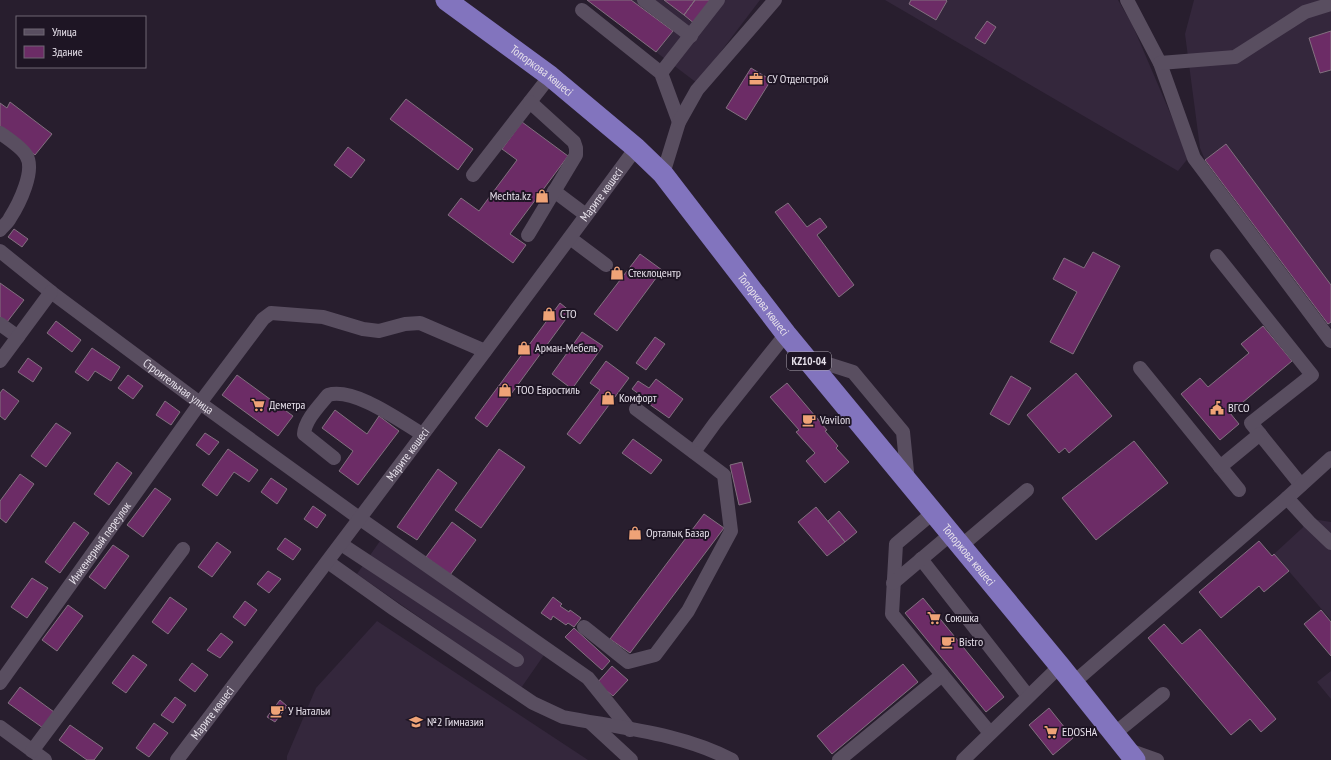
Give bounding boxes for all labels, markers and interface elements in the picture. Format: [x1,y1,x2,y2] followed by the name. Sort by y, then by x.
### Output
[16,16,146,68] legend
[52,24,77,39] text: Улица
[507,41,577,99] street label: Топоркова көшесі
[52,44,83,59] text: Здание
[748,71,764,87] office icon: СУ Отделстрой
[767,71,829,86] place label: СУ Отделстрой
[576,165,626,224] street label: Марите көшесі
[490,188,531,203] place label: Mechta.kz
[534,188,550,204] shop icon: Mechta.kz
[609,265,625,281] shop icon: Стеклоцентр
[628,265,681,280] place label: Стеклоцентр
[735,270,793,339] street label: Топоркова көшесі
[541,306,557,322] shop icon: СТО
[560,306,577,321] place label: СТО
[516,340,532,356] shop icon: Арман-Мебель
[535,340,598,355] place label: Арман-Мебель
[787,352,831,370] road number: KZ10-04
[140,355,217,417] street label: Строительная улица
[497,382,513,398] shop icon: ТОО Евростиль
[516,382,580,397] place label: ТОО Евростиль
[600,390,616,406] shop icon: Комфорт
[619,390,657,405] place label: Комфорт
[250,397,266,413] supermarket icon: Деметра
[269,397,306,412] place label: Деметра
[1209,400,1225,416] public building icon: ВГСО
[1228,400,1250,415] place label: ВГСО
[801,412,817,428] cafe icon: Vavilon
[819,412,850,427] place label: Vavilon
[383,424,432,484] street label: Марите көшесі
[65,499,134,587] street label: Инженерный переулок
[939,521,999,589] street label: Топоркова көшесі
[627,525,643,541] shop icon: Орталық Базар
[646,525,709,540] place label: Орталық Базар
[926,610,942,626] supermarket icon: Союшка
[945,610,979,625] place label: Союшка
[940,634,956,650] cafe icon: Bistro
[959,634,983,649] place label: Bistro
[187,683,237,742] street label: Марите көшесі
[269,703,285,719] cafe icon: У Натальи
[288,703,330,718] place label: У Натальи
[408,714,424,730] school or university icon: №2 Гимназия
[427,714,484,729] place label: №2 Гимназия
[1043,724,1059,740] supermarket icon: EDOSHA
[1062,724,1098,739] place label: EDOSHA

